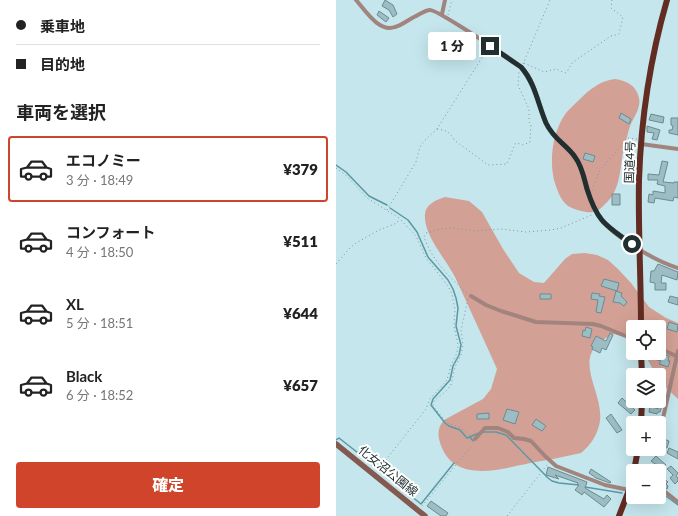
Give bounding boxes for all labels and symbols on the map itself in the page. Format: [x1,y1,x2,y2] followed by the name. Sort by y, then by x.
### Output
[428,32,476,60] callout: 1 分
[481,37,499,55] route end
[621,140,638,184] street label: 国道4号
[623,235,641,253] route start
[356,442,421,499] street label: 化女沼公園線

